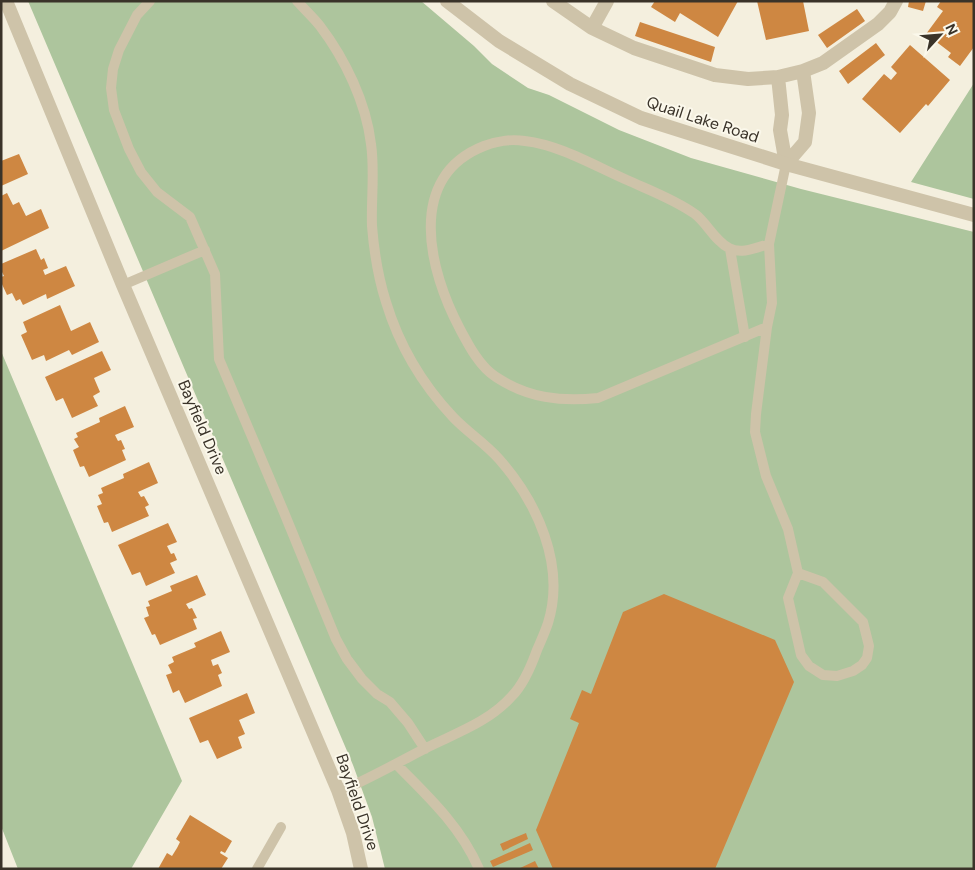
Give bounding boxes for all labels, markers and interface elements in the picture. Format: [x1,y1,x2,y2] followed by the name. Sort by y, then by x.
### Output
[915,10,965,60] north arrow
[941,21,962,38] text: N
[644,91,762,148] street label: Quail Lake Road
[173,377,232,478] street label: Bayfield Drive
[331,751,384,853] street label: Bayfield Drive

